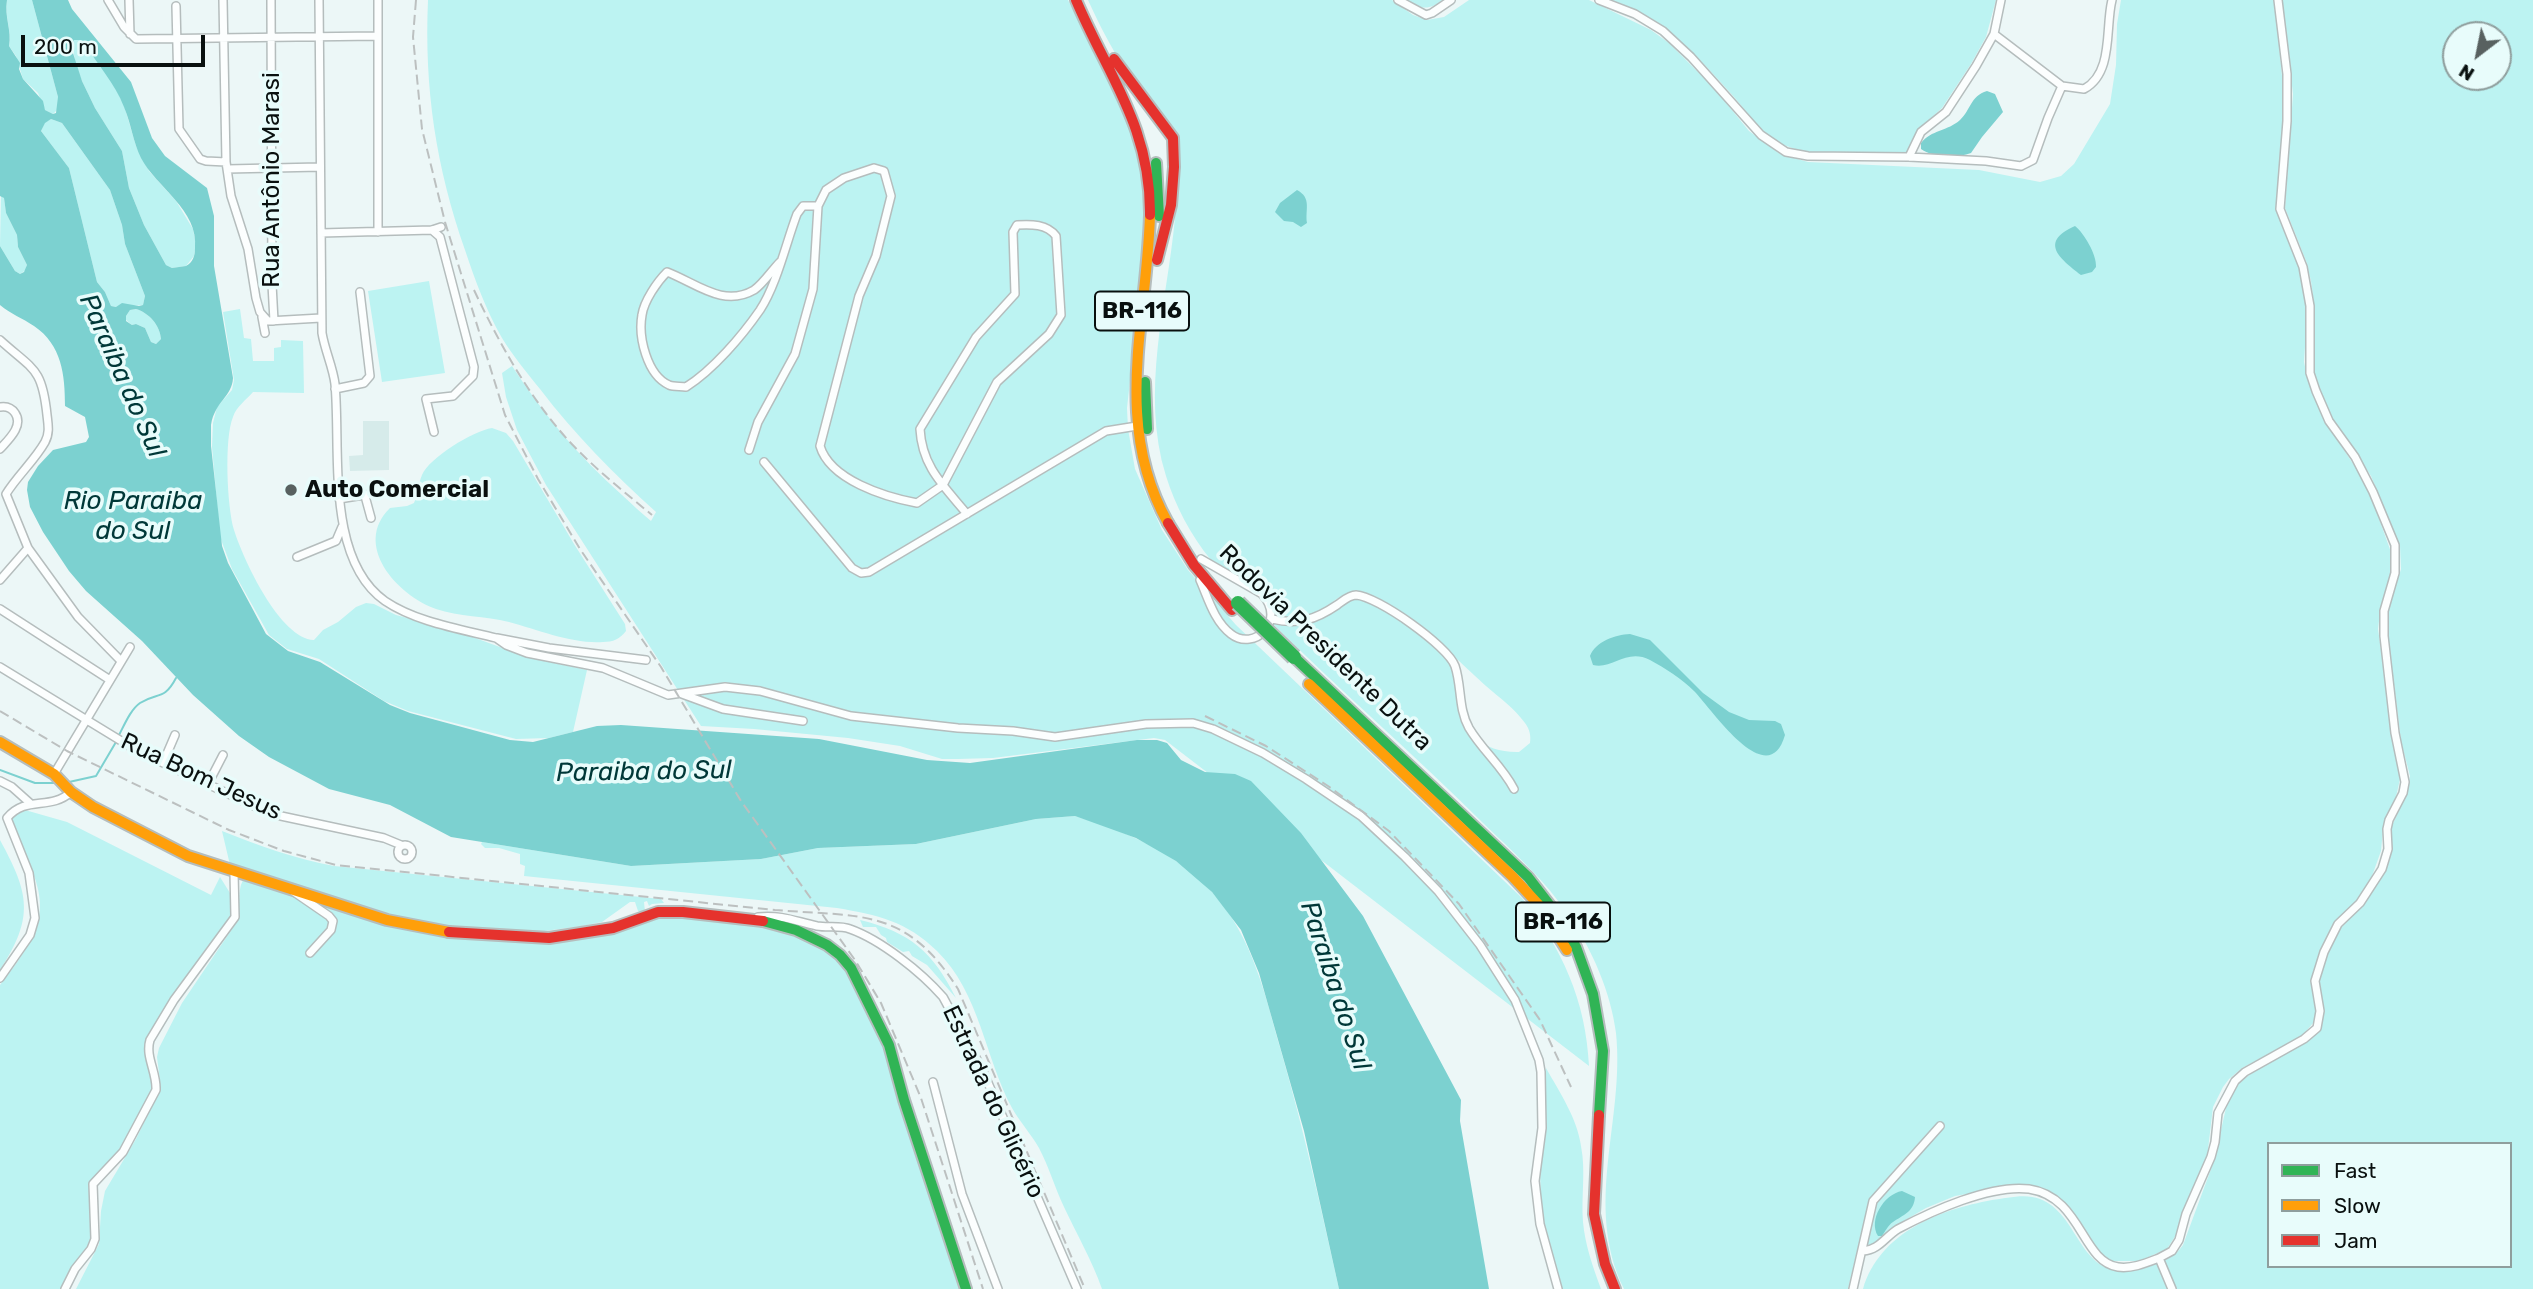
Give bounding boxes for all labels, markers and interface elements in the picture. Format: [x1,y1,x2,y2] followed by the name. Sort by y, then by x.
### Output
[24,21,208,65] scale bar
[2442,21,2512,91] north arrow
[34,34,97,59] text: 200 m
[2455,59,2479,86] text: N
[258,72,286,288] street label: Rua Antônio Marasi
[72,289,172,463] water label: Paraiba do Sul
[1095,292,1189,330] road number: BR-116
[305,476,489,504] place label: Auto Comercial
[283,482,299,498] marker: Auto Comercial
[64,485,202,546] water label: Rio Paraiba do Sul
[1213,539,1437,757] street label: Rodovia Presidente Dutra
[116,727,286,827] street label: Rua Bom Jesus
[556,755,732,789] water label: Paraiba do Sul
[1293,898,1377,1074] water label: Paraiba do Sul
[1516,903,1610,942] road number: BR-116
[936,1001,1050,1203] street label: Estrada do Glicério
[2267,1142,2512,1268] legend
[2334,1158,2376,1183] text: Fast
[2334,1193,2381,1218] text: Slow
[2334,1228,2378,1253] text: Jam

